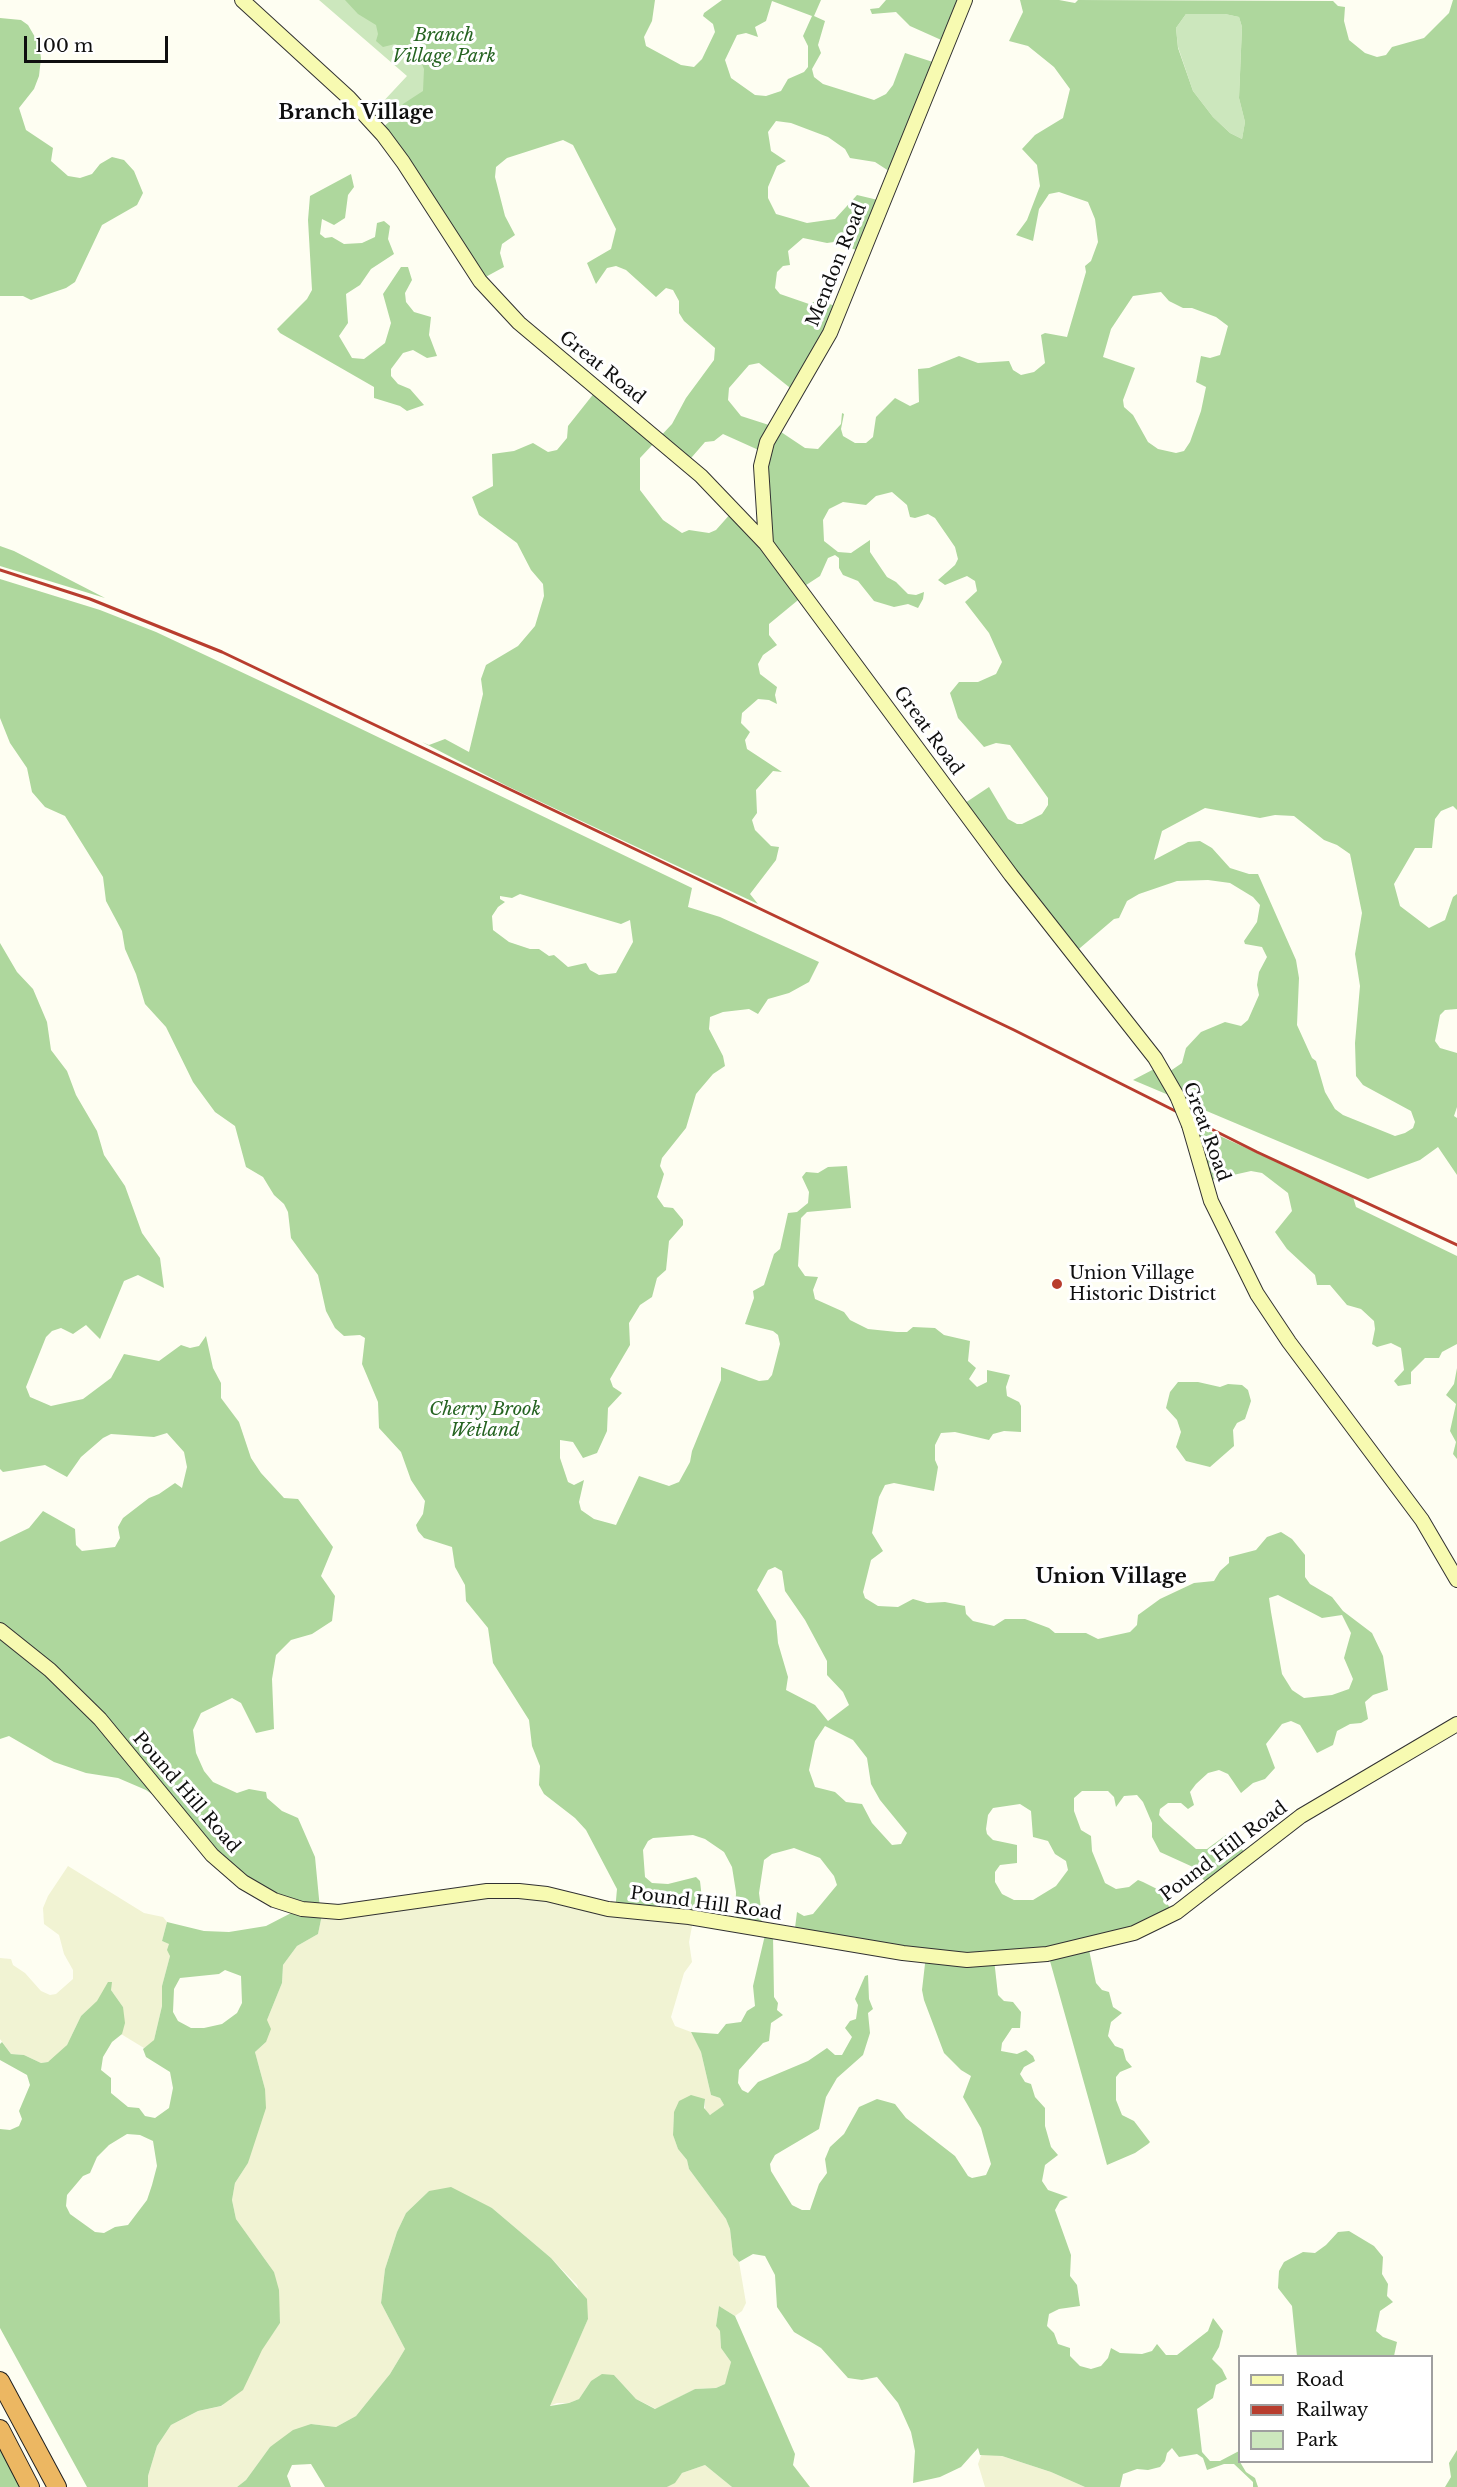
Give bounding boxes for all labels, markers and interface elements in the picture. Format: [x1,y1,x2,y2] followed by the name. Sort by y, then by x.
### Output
[27,24,171,62] scale bar
[392,25,496,68] park label: Branch Village Park
[35,35,93,57] text: 100 m
[278,101,434,125] district label: Branch Village
[802,200,872,330] street label: Mendon Road
[555,327,649,409] street label: Great Road
[889,683,967,779] street label: Great Road
[1178,1079,1234,1185] street label: Great Road
[1069,1263,1216,1306] place label: Union Village Historic District
[1050,1277,1064,1291] marker: Union Village Historic District
[429,1399,541,1442] park label: Cherry Brook Wetland
[1035,1564,1187,1590] district label: Union Village
[128,1728,244,1858] street label: Pound Hill Road
[1156,1797,1292,1907] street label: Pound Hill Road
[629,1883,783,1925] street label: Pound Hill Road
[1238,2355,1433,2463] legend
[1296,2369,1344,2391] text: Road
[1296,2399,1368,2421] text: Railway
[1296,2429,1338,2451] text: Park

